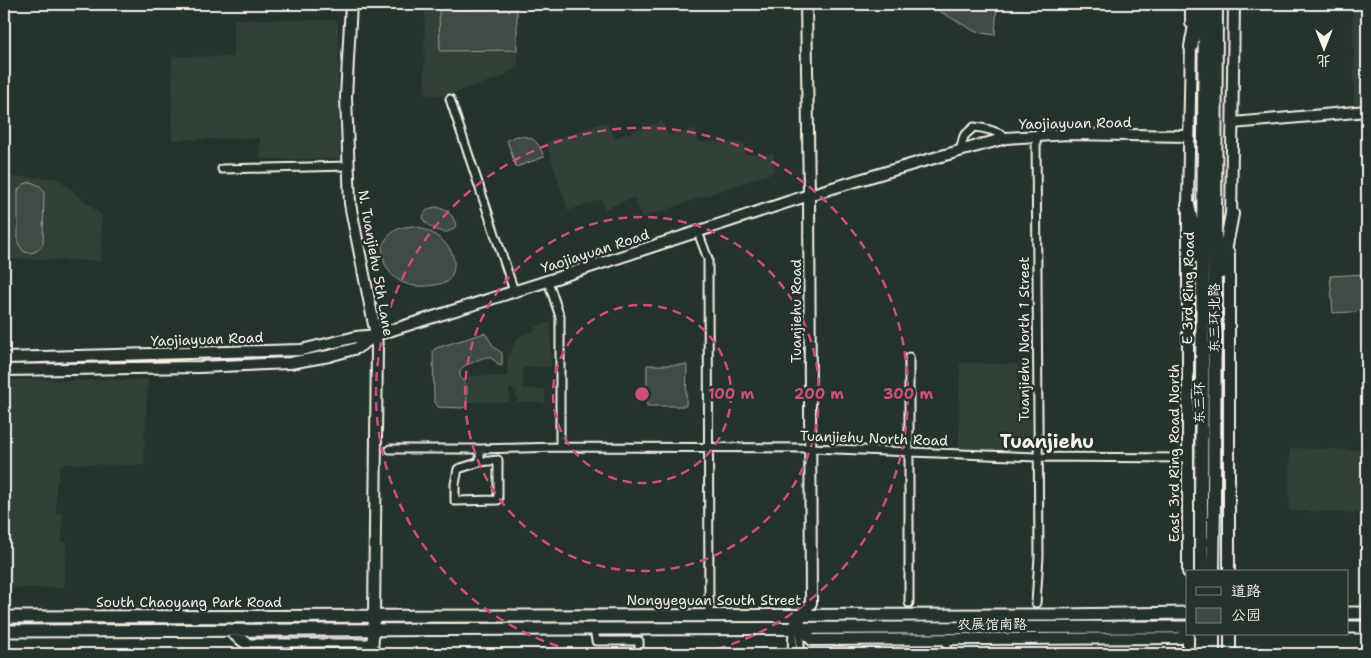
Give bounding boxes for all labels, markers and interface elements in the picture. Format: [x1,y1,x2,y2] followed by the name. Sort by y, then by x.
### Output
[1298,22,1348,72] north arrow
[1317,52,1331,70] text: 北
[1018,113,1132,133] street label: Yaojiayuan Road
[354,189,398,337] street label: N. Tuanjiehu 5th Lane
[539,225,652,277] street label: Yaojiayuan Road
[1178,231,1198,345] street label: E 3rd Ring Road
[1015,257,1033,421] street label: Tuanjiehu North 1 Street
[787,259,805,363] street label: Tuanjiehu Road
[1205,283,1223,353] street label: 东三环北路
[150,328,264,350] street label: Yaojiayuan Road
[1165,364,1183,542] street label: East 3rd Ring Road North
[1190,382,1208,424] street label: 东三环
[708,384,754,404] text: 100 m
[794,384,844,404] text: 200 m
[883,384,933,404] text: 300 m
[633,385,651,403] centre of rings
[800,426,949,450] street label: Tuanjiehu North Road
[1000,429,1094,454] district label: Tuanjiehu
[1186,570,1348,636] legend
[1231,581,1261,601] text: 道路
[627,591,801,609] street label: Nongyeguan South Street
[96,593,282,611] street label: South Chaoyang Park Road
[1231,605,1261,625] text: 公园
[957,615,1027,633] street label: 农展馆南路

